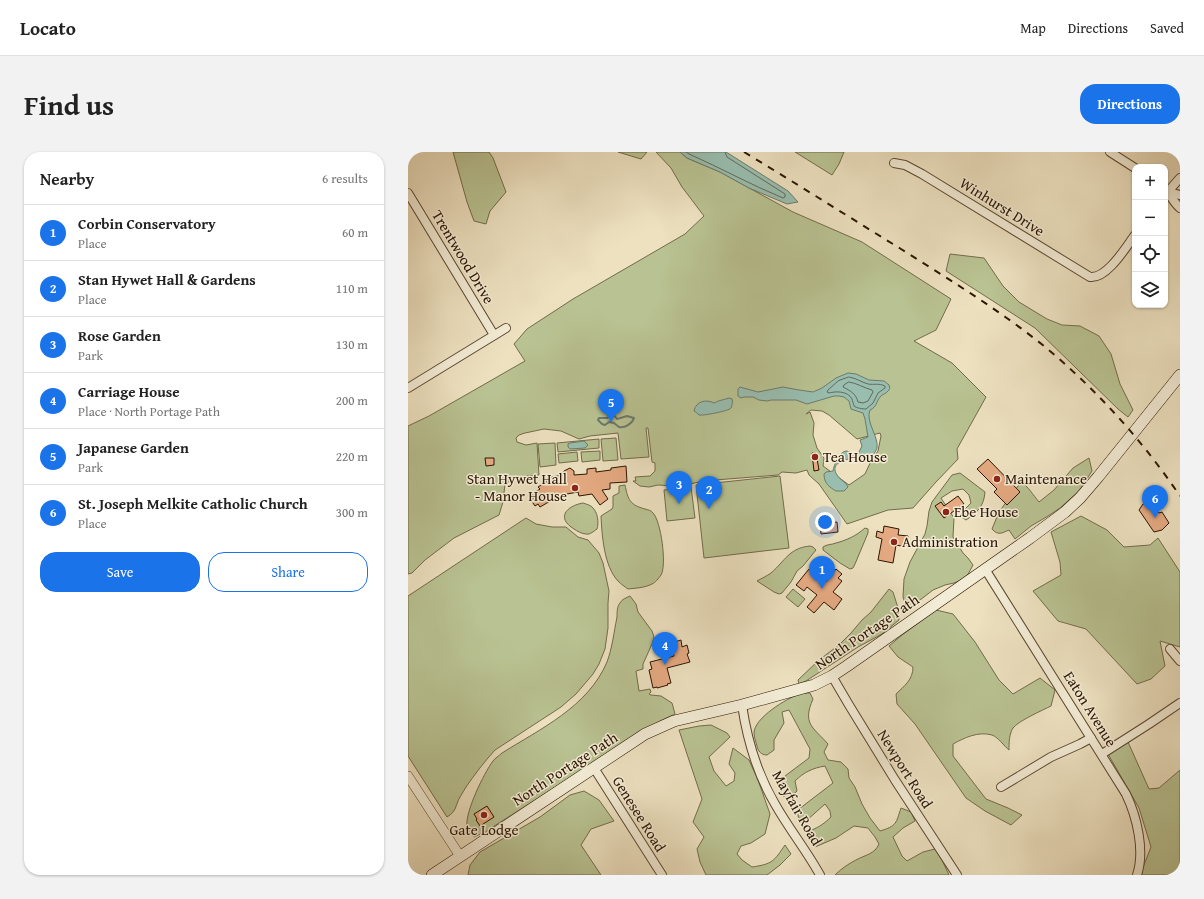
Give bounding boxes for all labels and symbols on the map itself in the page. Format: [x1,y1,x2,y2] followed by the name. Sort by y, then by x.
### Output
[956,172,1049,241] street label: Winhurst Drive
[427,206,500,308] street label: Trentwood Drive
[598,389,624,422] pin: 5
[823,446,887,467] place label: Tea House
[810,452,820,462] marker: Tea House
[467,468,567,506] place label: Stan Hywet Hall - Manor House
[1005,468,1087,489] place label: Maintenance
[666,471,692,504] pin: 3
[992,474,1002,484] marker: Maintenance
[696,476,722,509] pin: 2
[570,483,580,493] marker: Stan Hywet Hall - Manor House
[1142,485,1168,518] pin: 6
[954,501,1018,522] place label: Ebe House
[941,507,951,517] marker: Ebe House
[815,512,835,532] your location
[902,531,999,552] place label: Administration
[889,537,899,547] marker: Administration
[809,556,835,589] pin: 1
[810,589,923,674] street label: North Portage Path
[652,632,678,665] pin: 4
[1059,667,1122,751] street label: Eaton Avenue
[873,725,938,812] street label: Newport Road
[508,726,622,811] street label: North Portage Path
[767,766,827,849] street label: Mayfair Road
[608,772,671,856] street label: Genesee Road
[479,810,489,820] marker: Gate Lodge
[449,819,519,840] place label: Gate Lodge

